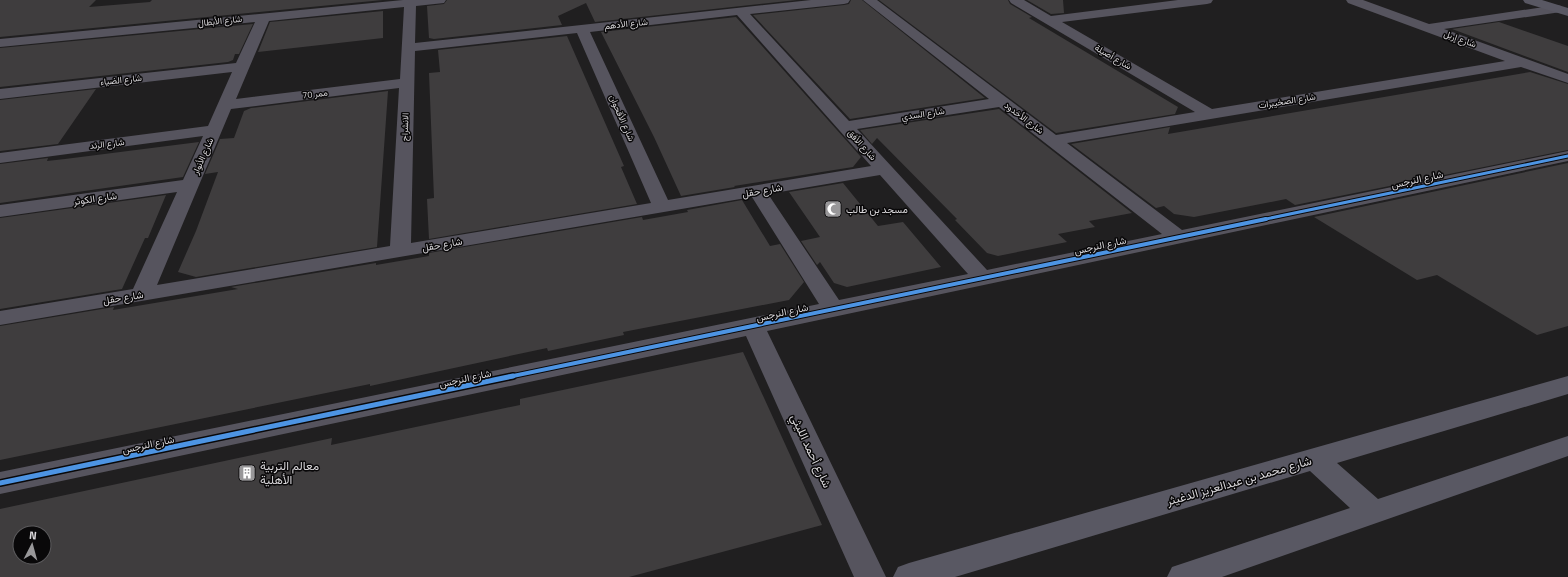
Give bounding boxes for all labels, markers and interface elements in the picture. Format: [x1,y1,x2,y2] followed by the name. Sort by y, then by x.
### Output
[197,12,243,29] street label: شارع الأبطال
[604,15,648,32] street label: شارع الأدهم
[1442,27,1478,50] street label: شارع إربل
[1092,41,1134,72] street label: شارع أصيلة
[99,71,142,88] street label: شارع الضياء
[301,85,329,102] street label: ممر 70
[1257,90,1317,111] street label: شارع الصخيبرات
[606,92,639,143] street label: شارع الأقحوان
[1002,98,1047,137] street label: شارع الأخدود
[900,104,946,124] street label: شارع السدي
[398,113,411,141] street label: الانشراح
[845,126,880,163] street label: شارع الأفق
[89,135,125,152] street label: شارع الرئد
[188,135,216,177] street label: شارع الأنوار
[1390,167,1445,192] street label: شارع النرجس
[741,180,784,201] street label: شارع حقل
[71,188,118,209] street label: شارع الكوثر
[823,199,843,219] mosque icon: مسجد بن طالب
[846,202,908,217] place label: مسجد بن طالب
[1073,233,1128,258] street label: شارع النرجس
[421,234,464,255] street label: شارع حقل
[102,287,144,308] street label: شارع حقل
[755,300,810,325] street label: شارع النرجس
[438,366,493,391] street label: شارع النرجس
[785,411,837,491] street label: شارع أحمد الليثي
[121,432,176,457] street label: شارع النرجس
[1163,451,1314,511] street label: شارع محمد بن عبدالعزيز الدغيثر
[260,456,319,489] place label: معالم التربية الأهلية
[237,463,257,483] building icon: معالم التربية الأهلية
[12,525,52,565] north arrow
[28,527,38,543] text: N

